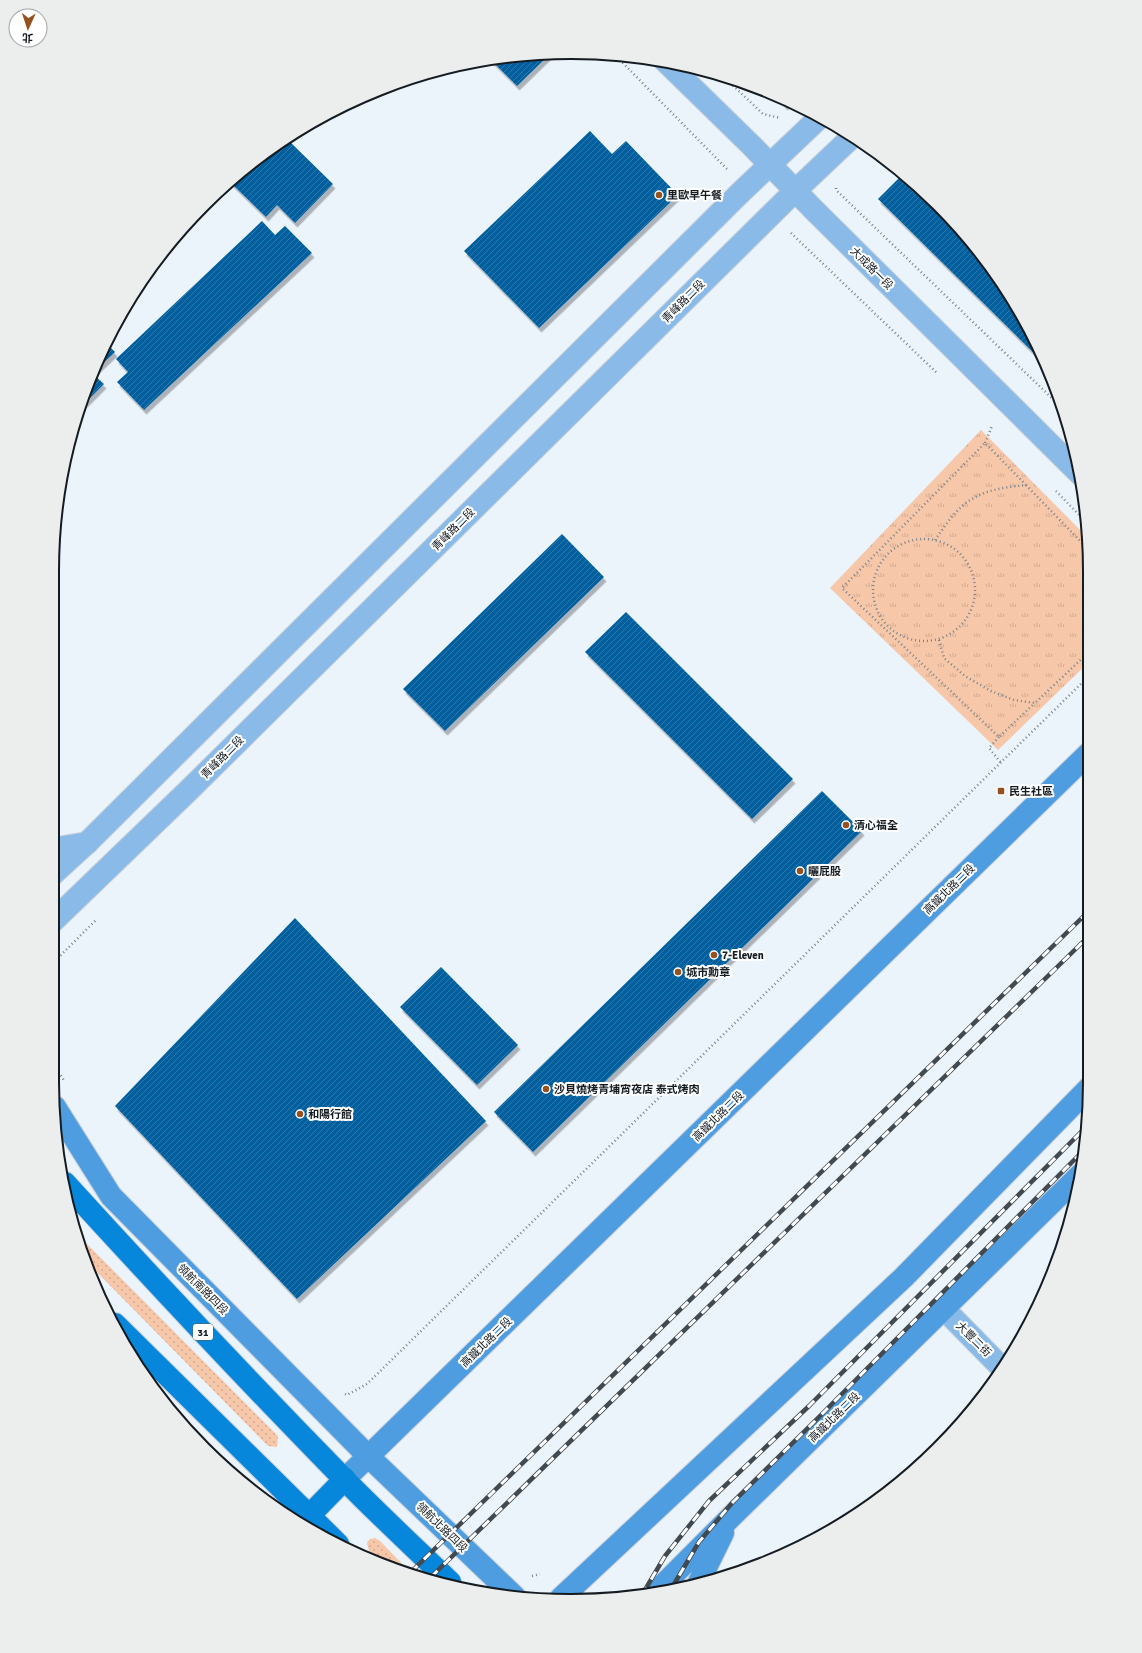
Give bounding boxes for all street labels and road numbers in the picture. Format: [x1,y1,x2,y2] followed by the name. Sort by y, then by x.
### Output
[848,244,896,292] street label: 大成路一段
[659,277,707,325] street label: 青峰路二段
[429,505,477,553] street label: 青峰路二段
[198,733,246,781] street label: 青峰路二段
[921,862,978,917] street label: 高鐵北路二段
[690,1089,747,1144] street label: 高鐵北路二段
[175,1261,231,1317] street label: 領航南路四段
[458,1315,515,1370] street label: 高鐵北路二段
[953,1319,994,1360] street label: 大豐二街
[193,1324,213,1340] road number: 31
[806,1390,863,1445] street label: 高鐵北路二段
[413,1500,470,1555] street label: 領航北路四段

